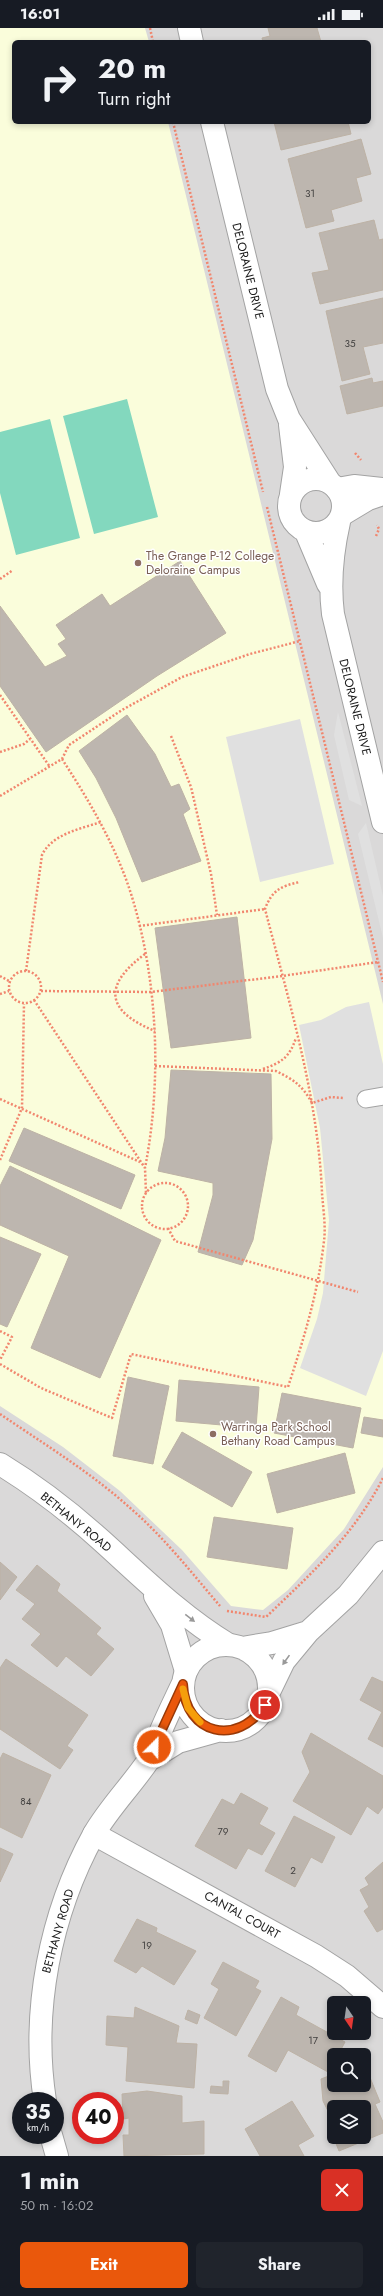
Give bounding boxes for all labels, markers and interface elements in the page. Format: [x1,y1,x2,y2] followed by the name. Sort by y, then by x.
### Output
[20,3,60,25] text: 16:01
[98,48,166,89] text: 20 m
[32,56,84,108] icon: right
[98,86,170,112] text: Turn right
[305,186,315,201] house number: 31
[227,221,269,321] street label: DELORAINE DRIVE
[344,336,356,351] house number: 35
[146,547,274,579] place label: The Grange P-12 College Deloraine Campus
[133,558,143,568] marker: The Grange P-12 College Deloraine Campus
[334,657,376,757] street label: DELORAINE DRIVE
[221,1418,335,1450] place label: Warringa Park School Bethany Road Campus
[208,1429,218,1439] marker: Warringa Park School Bethany Road Campus
[37,1488,115,1556] street label: BETHANY ROAD
[184,1614,195,1622] one-way arrow
[282,1655,290,1665] one-way arrow
[248,1688,282,1722] pin
[254,1694,276,1716] icon: arrive
[133,1726,175,1768] position arrow
[20,1794,32,1809] house number: 84
[217,1824,229,1839] house number: 79
[290,1863,296,1878] house number: 2
[37,1887,79,1975] street label: BETHANY ROAD
[201,1887,283,1943] street label: CANTAL COURT
[142,1938,152,1953] house number: 19
[327,1996,371,2040] north arrow
[327,1996,371,2144] map controls
[308,2033,319,2048] house number: 17
[327,2048,371,2092] button: search
[72,2092,124,2144] speed limit sign: 40
[25,2098,51,2127] text: 35
[327,2100,371,2144] button: layers
[27,2120,49,2135] text: km/h
[20,2163,80,2198] text: 1 min
[321,2169,363,2211] button: close
[20,2196,93,2215] text: 50 m · 16:02
[20,2242,188,2288] button: Exit
[196,2242,363,2288] button: Share

